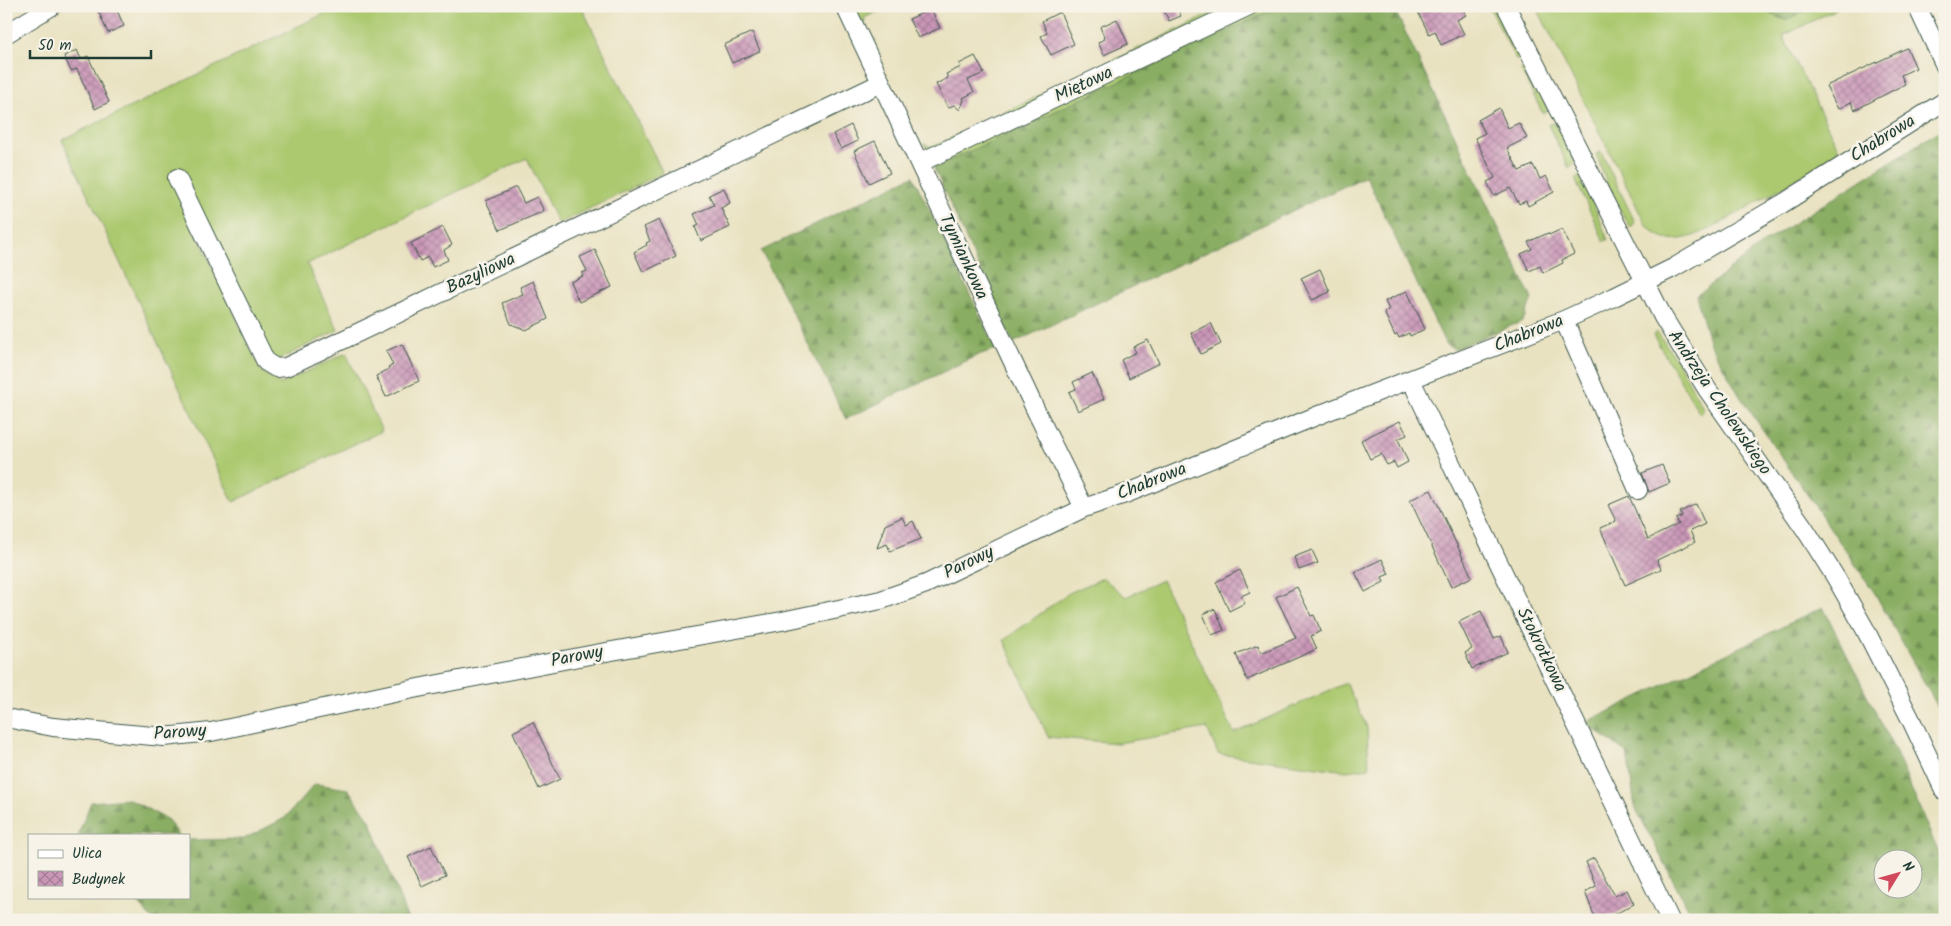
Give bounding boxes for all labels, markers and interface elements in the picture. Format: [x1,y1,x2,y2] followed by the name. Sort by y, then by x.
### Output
[30,28,151,60] scale bar
[38,34,72,58] text: 50 m
[1050,59,1118,111] street label: Miętowa
[1844,107,1922,171] street label: Chabrowa
[930,209,996,305] street label: Tymiankowa
[441,245,521,303] street label: Bazyliowa
[1490,307,1568,361] street label: Chabrowa
[1659,324,1779,482] street label: Andrzeja Cholewskiego
[1113,455,1191,509] street label: Chabrowa
[939,538,1000,588] street label: Parowy
[1508,603,1574,697] street label: Stokrotkowa
[548,638,606,676] street label: Parowy
[153,717,208,749] street label: Parowy
[28,834,190,898] legend
[72,842,102,866] text: Ulica
[1874,848,1924,898] north arrow
[1896,857,1919,877] text: N
[72,868,126,892] text: Budynek

